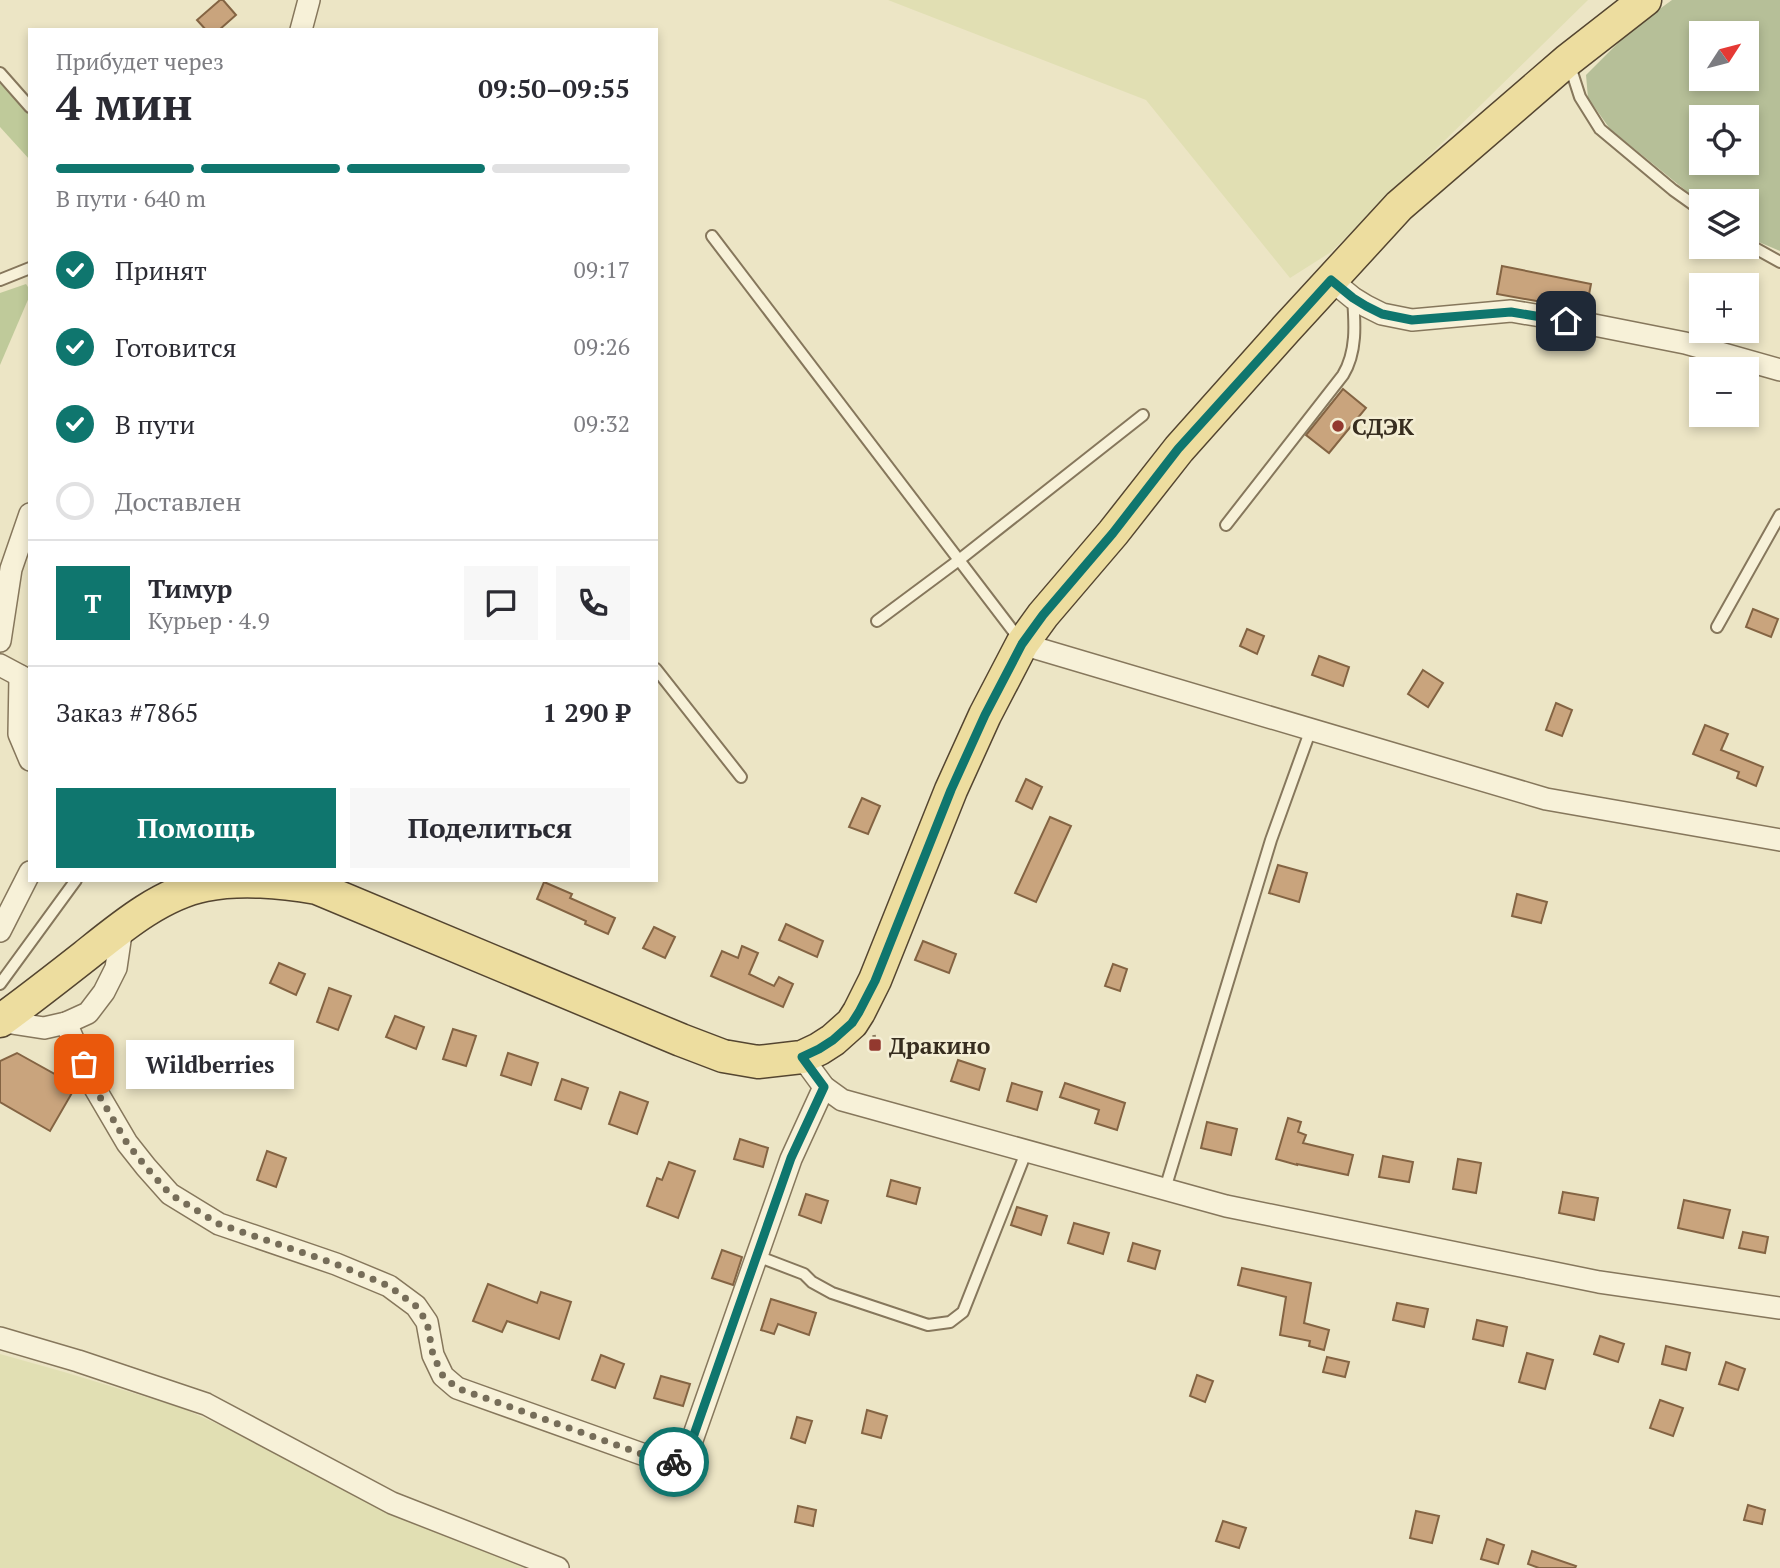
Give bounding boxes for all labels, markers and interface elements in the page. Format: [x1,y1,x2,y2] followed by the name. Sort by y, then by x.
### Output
[1689,21,1759,91] north arrow
[1689,21,1759,427] map controls
[56,46,224,77] text: Прибудет через
[478,71,630,105] text: 09:50–09:55
[56,72,193,133] text: 4 мин
[1689,105,1759,175] button: locate
[56,183,206,214] text: В пути · 640 m
[1689,189,1759,259] button: layers
[56,251,94,289] icon: check
[115,253,207,287] text: Принят
[573,254,630,285] text: 09:17
[1689,273,1759,343] button: +
[1536,291,1596,351] pin
[1547,302,1585,340] icon: home
[56,328,94,366] icon: check
[115,330,237,364] text: Готовится
[573,331,630,362] text: 09:26
[1689,357,1759,427] button: −
[56,405,94,443] icon: check
[115,407,195,441] text: В пути
[573,408,630,439] text: 09:32
[1352,411,1415,442] place label: СДЭК
[1330,418,1346,434] marker: СДЭК
[115,484,241,518] text: Доставлен
[464,566,538,640] button: chat
[556,566,630,640] button: phone
[148,571,232,605] text: Тимур
[84,586,102,620] text: Т
[148,605,270,636] text: Курьер · 4.9
[56,695,199,729] text: Заказ #7865
[543,695,630,729] text: 1 290 ₽
[56,788,336,868] button: Помощь
[350,788,630,868] button: Поделиться
[889,1030,991,1061] place label: Дракино
[54,1034,114,1094] pin
[867,1037,883,1053] marker: Дракино
[126,1040,294,1088] callout: Wildberries
[65,1045,103,1083] icon: bag
[146,1049,274,1080] text: Wildberries
[639,1427,709,1497] courier
[655,1443,693,1481] icon: bike

